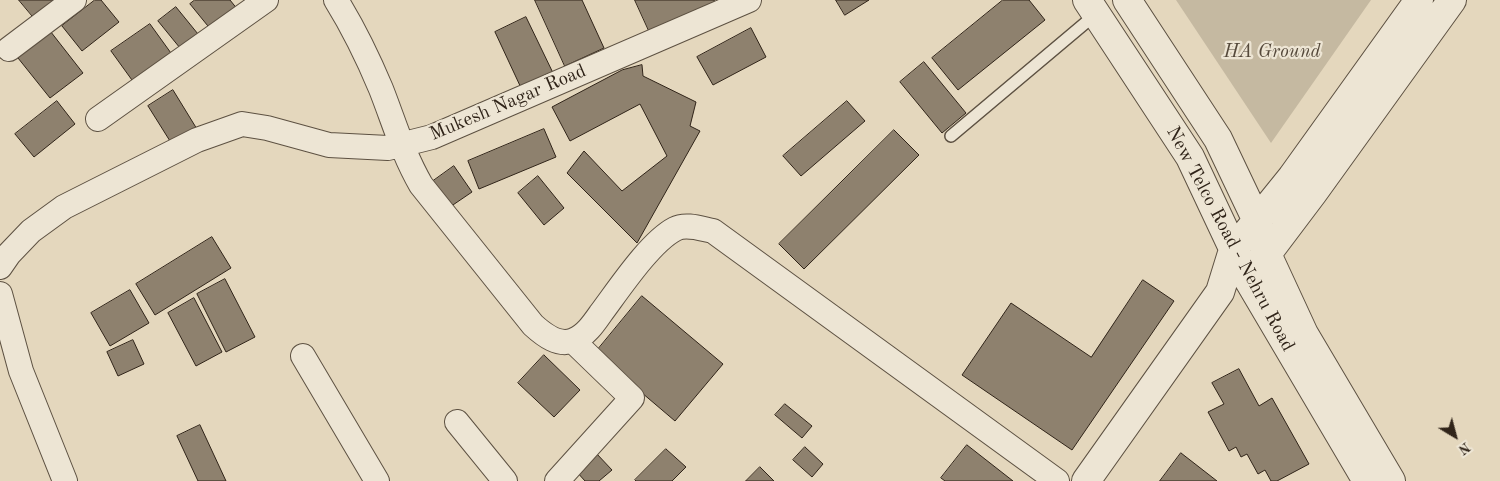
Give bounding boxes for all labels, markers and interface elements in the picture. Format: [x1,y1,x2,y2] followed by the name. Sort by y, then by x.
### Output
[1223,41,1321,63] park label: HA Ground
[426,60,590,146] street label: Mukesh Nagar Road
[1161,122,1299,356] street label: New Telco Road - Nehru Road
[1430,411,1480,461] north arrow
[1456,439,1473,457] text: N

